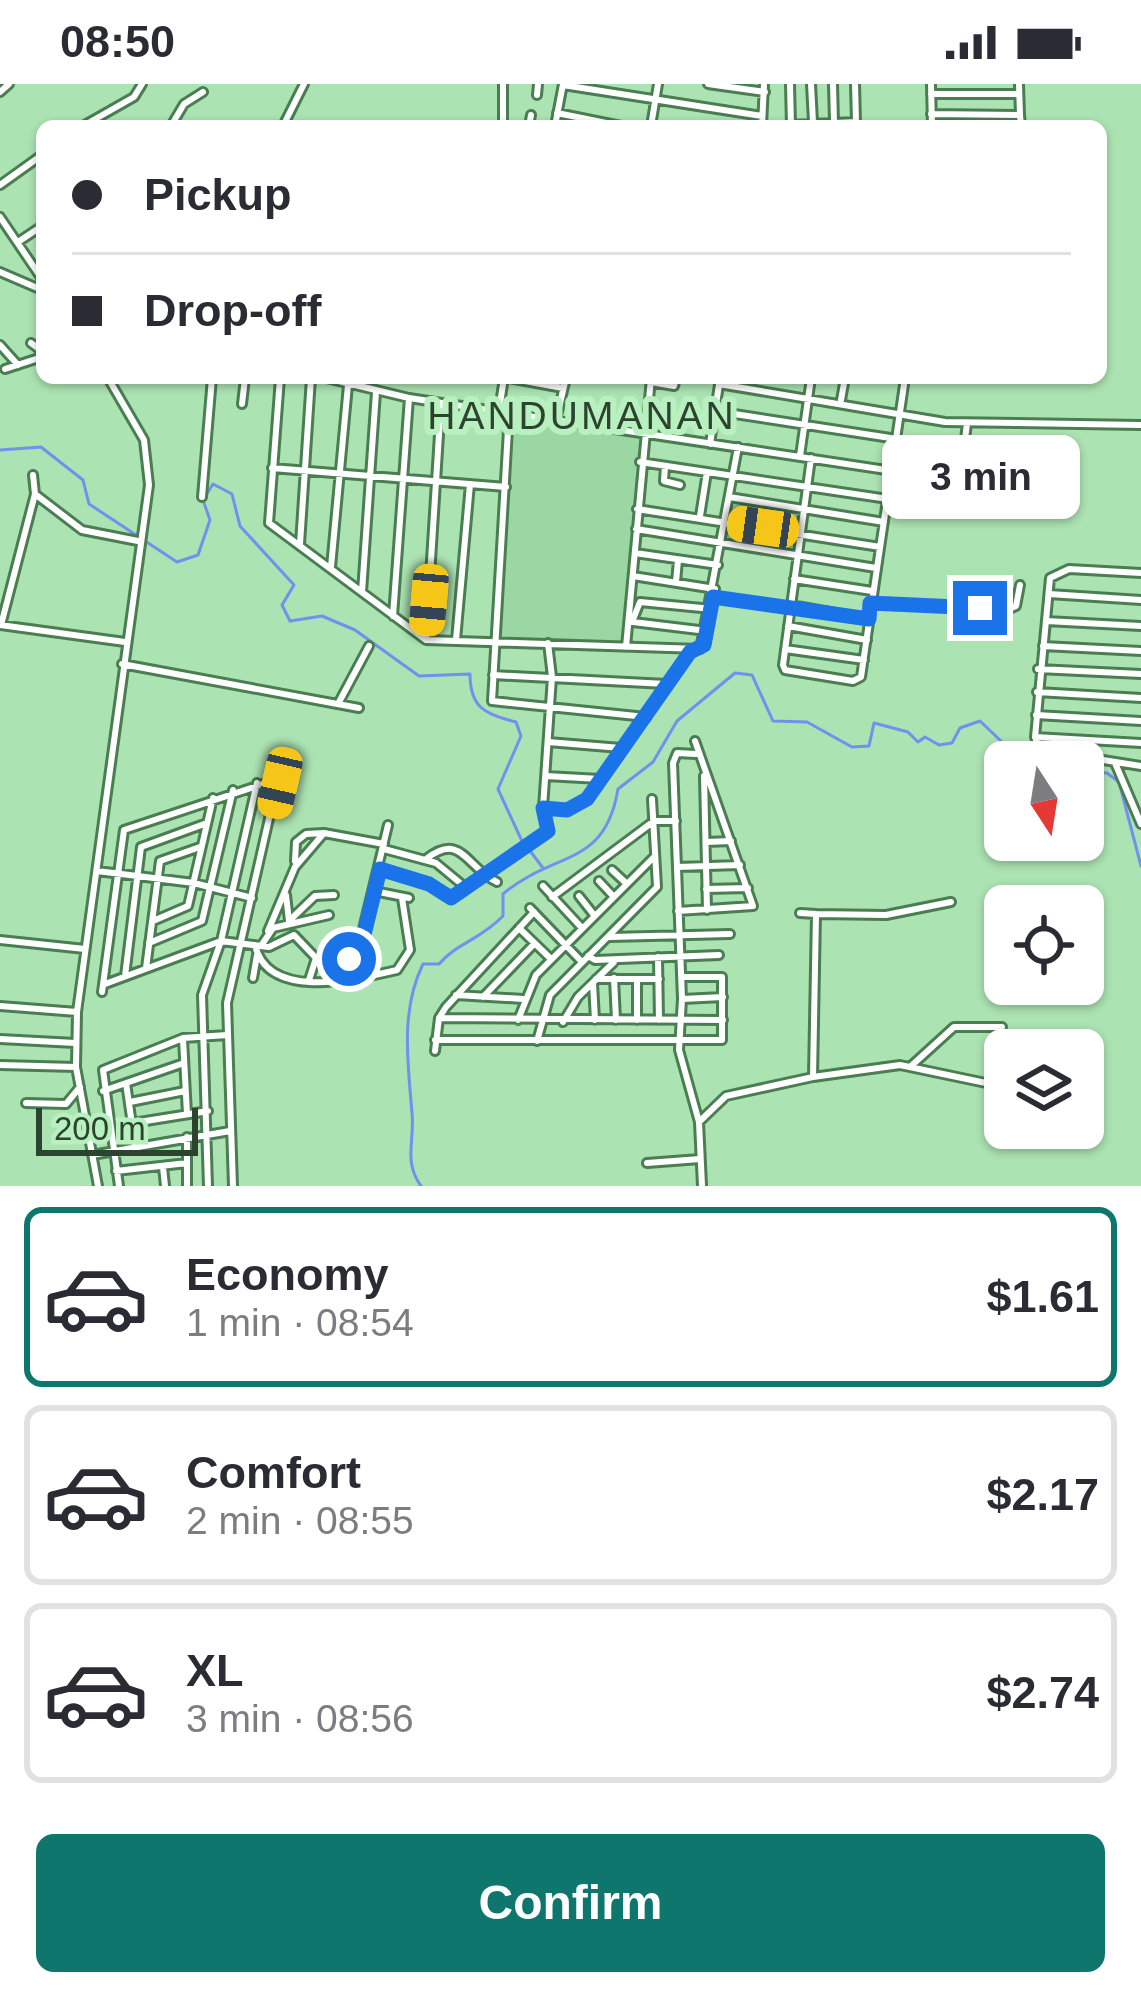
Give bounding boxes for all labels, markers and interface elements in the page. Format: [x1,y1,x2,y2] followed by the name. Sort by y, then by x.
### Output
[60,16,175,67] text: 08:50
[144,169,292,220] text: Pickup
[144,285,321,336] text: Drop-off
[427,394,737,437] district label: HANDUMANAN
[881,434,1079,518] callout: 3 min
[930,455,1032,498] text: 3 min
[725,504,801,550] car
[408,563,450,637] car
[953,581,1007,635] route end
[984,741,1104,861] north arrow
[984,741,1104,1149] map controls
[254,744,306,822] car
[984,885,1104,1005] button: locate
[322,932,376,986] route start
[984,1029,1104,1149] button: layers
[36,1102,198,1155] scale bar
[54,1110,146,1147] text: 200 m
[42,1243,150,1351] icon: car
[186,1249,389,1300] text: Economy
[986,1271,1099,1322] text: $1.61
[186,1301,414,1344] text: 1 min · 08:54
[42,1441,150,1549] icon: car
[186,1447,361,1498] text: Comfort
[986,1469,1099,1520] text: $2.17
[186,1499,414,1542] text: 2 min · 08:55
[42,1639,150,1747] icon: car
[186,1645,244,1696] text: XL
[986,1667,1099,1718] text: $2.74
[186,1697,414,1740] text: 3 min · 08:56
[36,1834,1105,1972] button: Confirm

